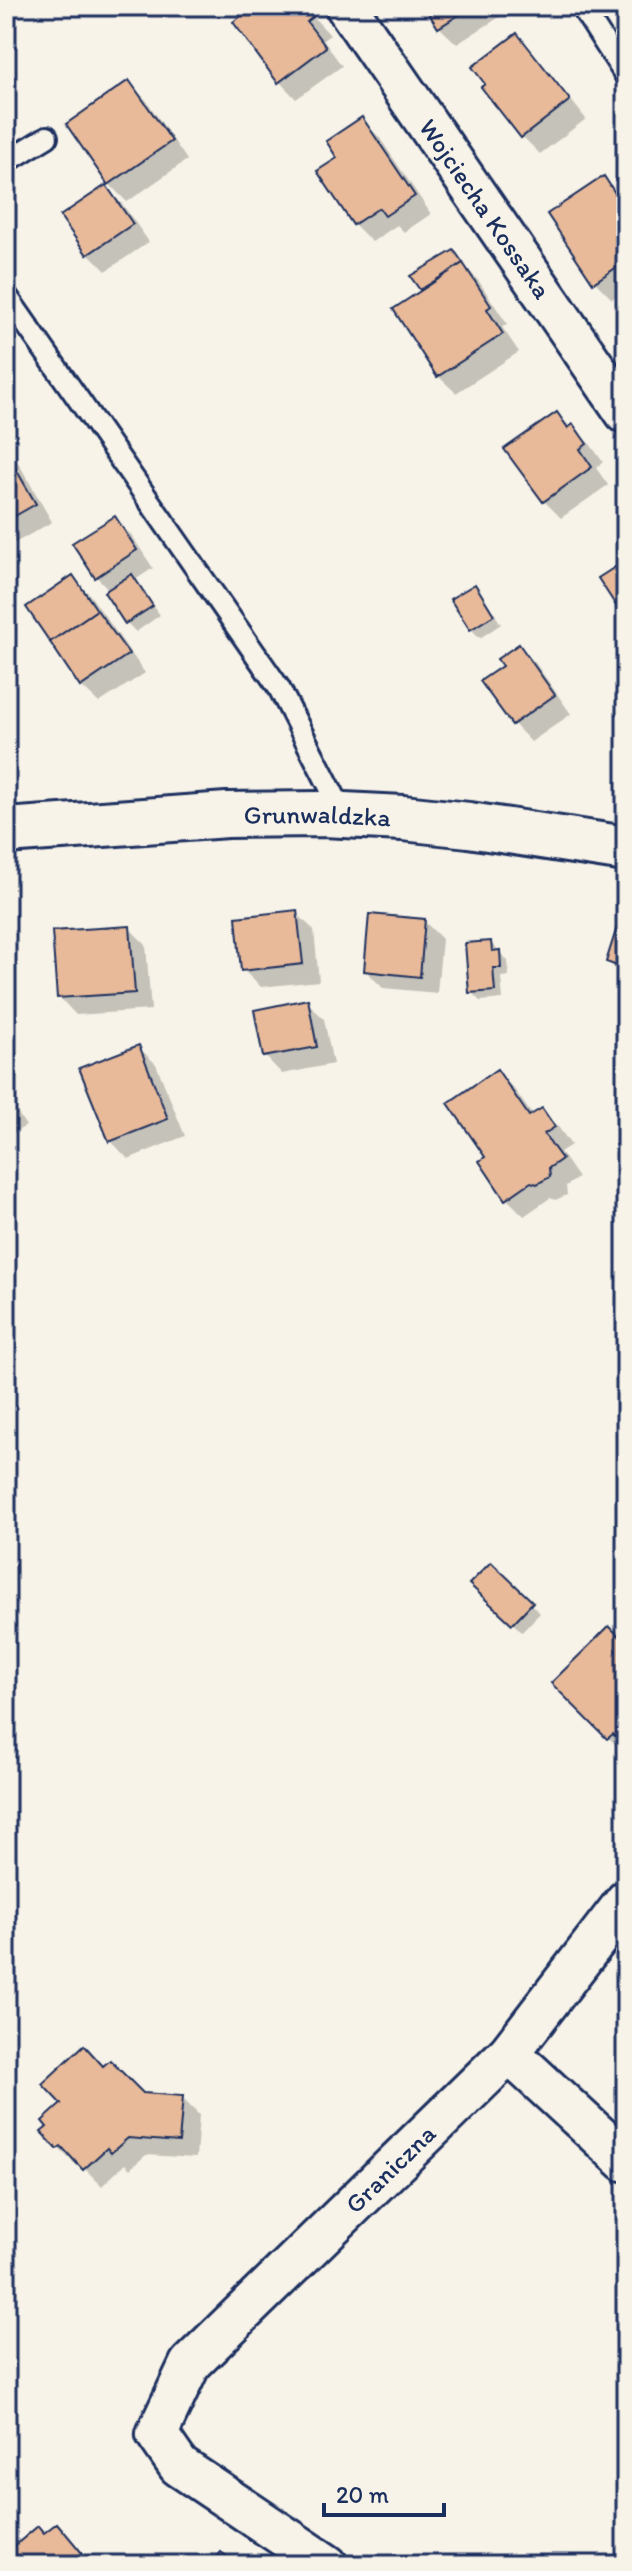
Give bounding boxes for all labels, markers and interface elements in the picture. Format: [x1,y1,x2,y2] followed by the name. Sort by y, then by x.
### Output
[412,113,559,305] street label: Wojciecha Kossaka
[244,798,392,833] street label: Grunwaldzka
[338,2117,443,2220] street label: Graniczna
[324,2467,444,2517] scale bar
[336,2480,389,2509] text: 20 m

